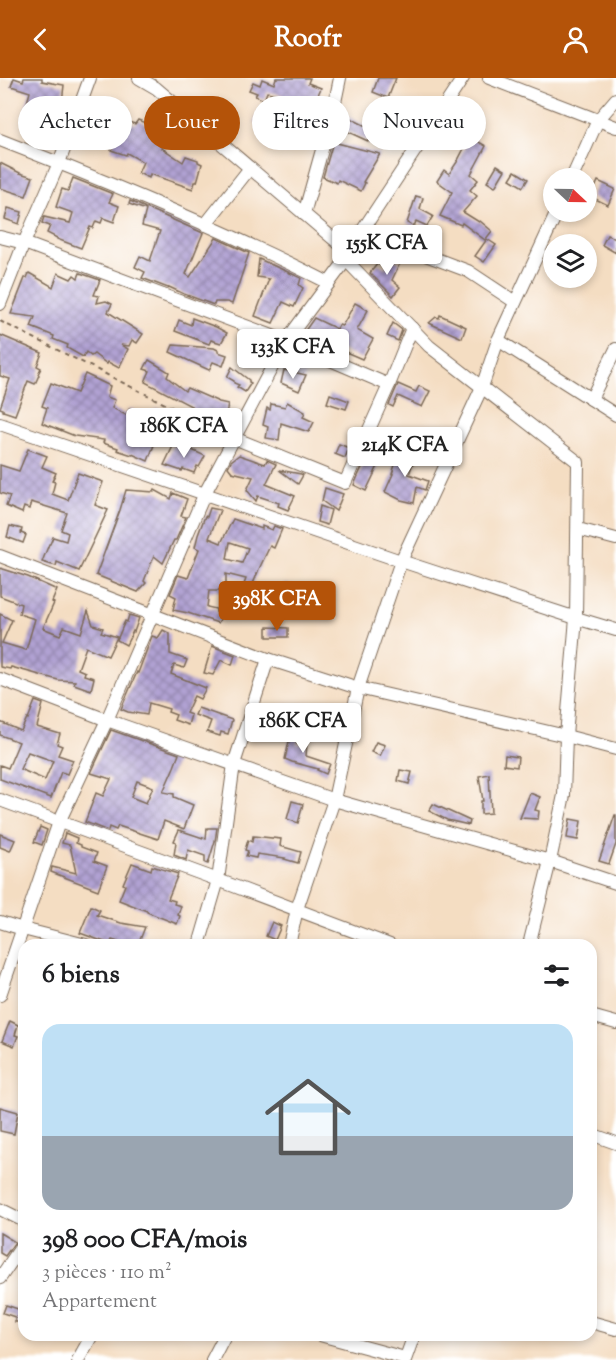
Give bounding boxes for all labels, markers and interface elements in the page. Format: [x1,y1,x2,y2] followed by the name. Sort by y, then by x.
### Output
[274,20,342,59] text: Roofr
[24,23,57,56] icon: back
[559,23,592,56] icon: person
[18,96,132,150] chip: Acheter
[144,96,240,150] chip: Louer
[252,96,350,150] chip: Filtres
[362,96,486,150] chip: Nouveau
[543,168,597,222] north arrow
[543,168,597,288] map controls
[325,225,449,276] pin: 155K CFA
[346,230,428,259] text: 155K CFA
[543,234,597,288] button: layers
[231,329,355,380] pin: 133K CFA
[251,334,335,363] text: 133K CFA
[122,408,246,459] pin: 186K CFA
[140,413,228,442] text: 186K CFA
[343,427,467,478] pin: 214K CFA
[361,432,449,461] text: 214K CFA
[215,581,339,632] pin: 398K CFA
[233,586,321,615] text: 398K CFA
[241,703,365,754] pin: 186K CFA
[259,708,347,737] text: 186K CFA
[42,957,120,994] text: 6 biens
[540,959,573,992] icon: filters
[254,1063,362,1171] icon: home
[42,1222,247,1259] text: 398 000 CFA/mois
[42,1259,172,1288] text: 3 pièces · 110 m²
[42,1288,157,1317] text: Appartement

